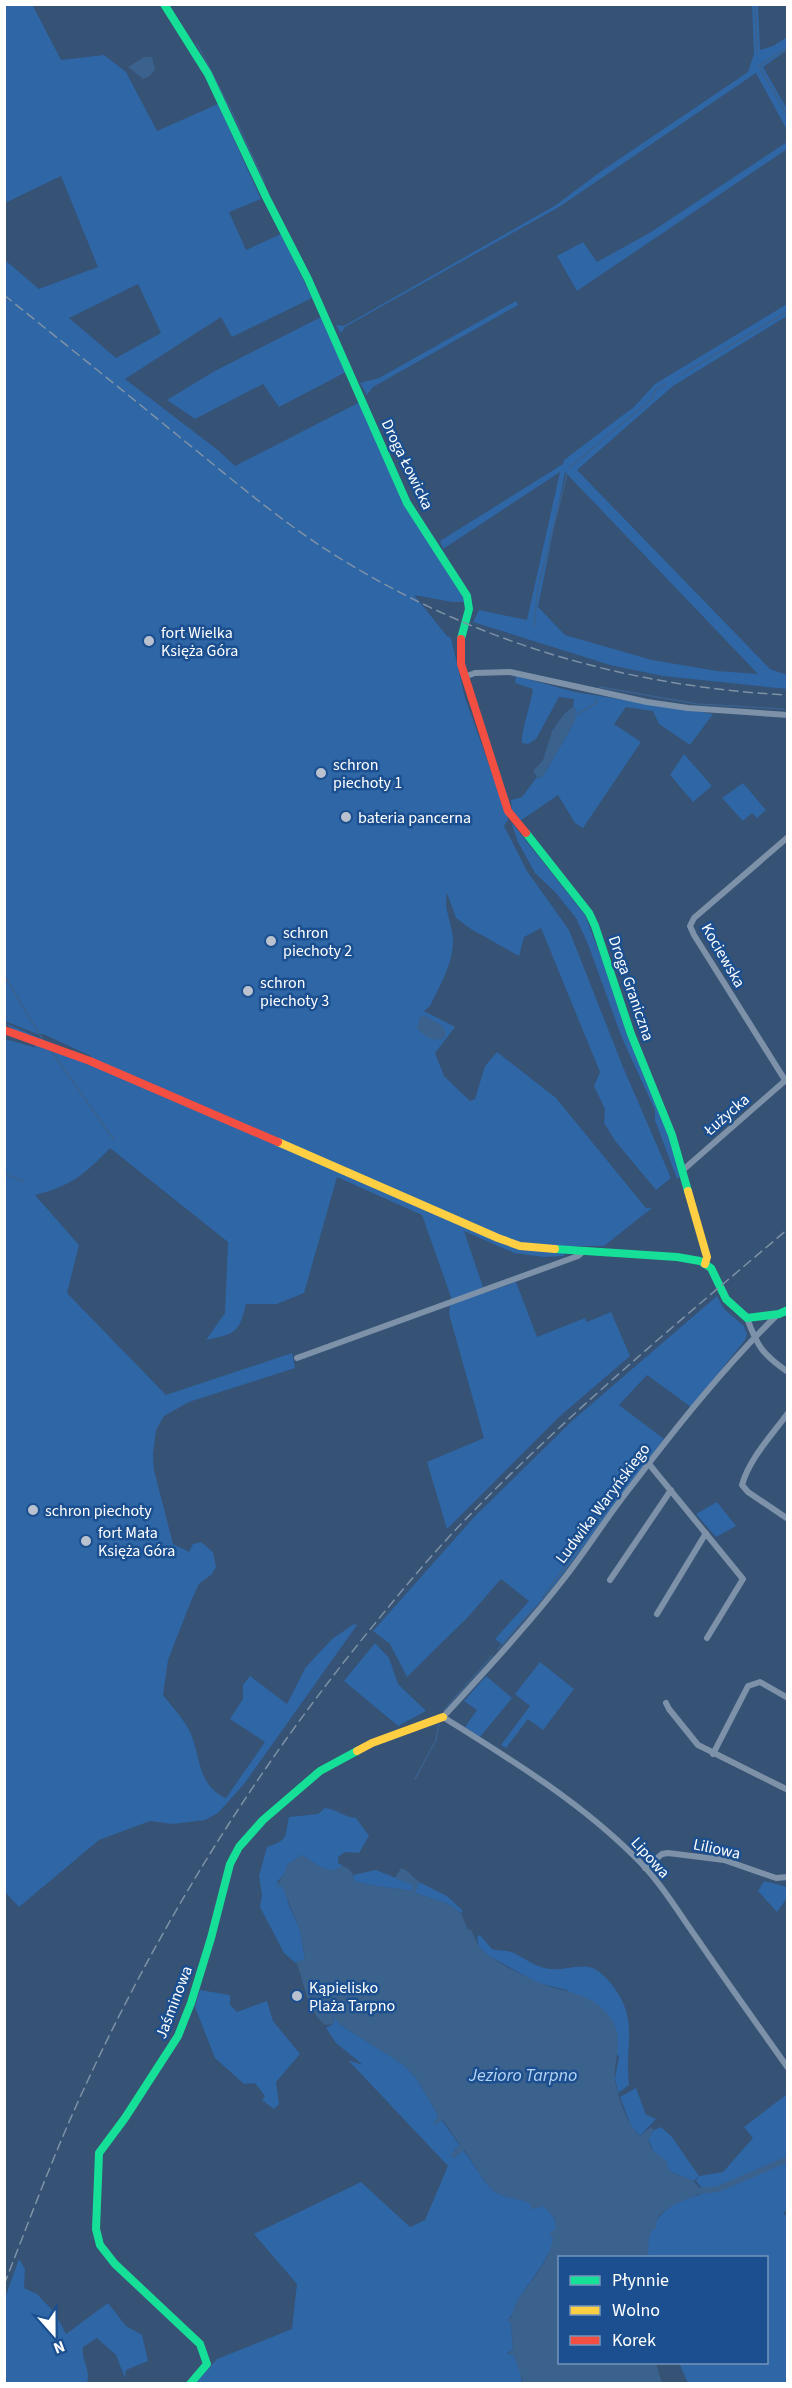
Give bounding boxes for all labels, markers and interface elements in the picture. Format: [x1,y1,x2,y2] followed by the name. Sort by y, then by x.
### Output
[376,416,438,513] street label: Droga Łowicka
[161,622,238,662] place label: fort Wielka Księża Góra
[142,634,156,648] marker: fort Wielka Księża Góra
[333,754,402,794] place label: schron piechoty 1
[314,766,328,780] marker: schron piechoty 1
[358,807,471,829] place label: bateria pancerna
[339,810,353,824] marker: bateria pancerna
[696,919,750,992] street label: Kociewska
[283,922,352,962] place label: schron piechoty 2
[603,933,659,1044] street label: Droga Graniczna
[264,934,278,948] marker: schron piechoty 2
[260,972,329,1012] place label: schron piechoty 3
[241,984,255,998] marker: schron piechoty 3
[698,1089,754,1141] street label: Łużycka
[550,1439,655,1568] street label: Ludwika Waryńskiego
[45,1500,152,1522] place label: schron piechoty
[26,1503,40,1517] marker: schron piechoty
[98,1522,175,1562] place label: fort Mała Księża Góra
[79,1534,93,1548] marker: fort Mała Księża Góra
[626,1832,675,1883] street label: Lipowa
[691,1833,742,1865] street label: Liliowa
[150,1963,198,2042] street label: Jaśminowa
[309,1977,395,2017] place label: Kąpielisko Plaża Tarpno
[290,1989,304,2003] marker: Kąpielisko Plaża Tarpno
[468,2063,577,2088] water label: Jezioro Tarpno
[558,2256,768,2364] legend
[612,2268,669,2293] text: Płynnie
[612,2298,660,2323] text: Wolno
[24,2304,84,2364] north arrow
[612,2328,656,2353] text: Korek
[50,2335,68,2359] text: N

